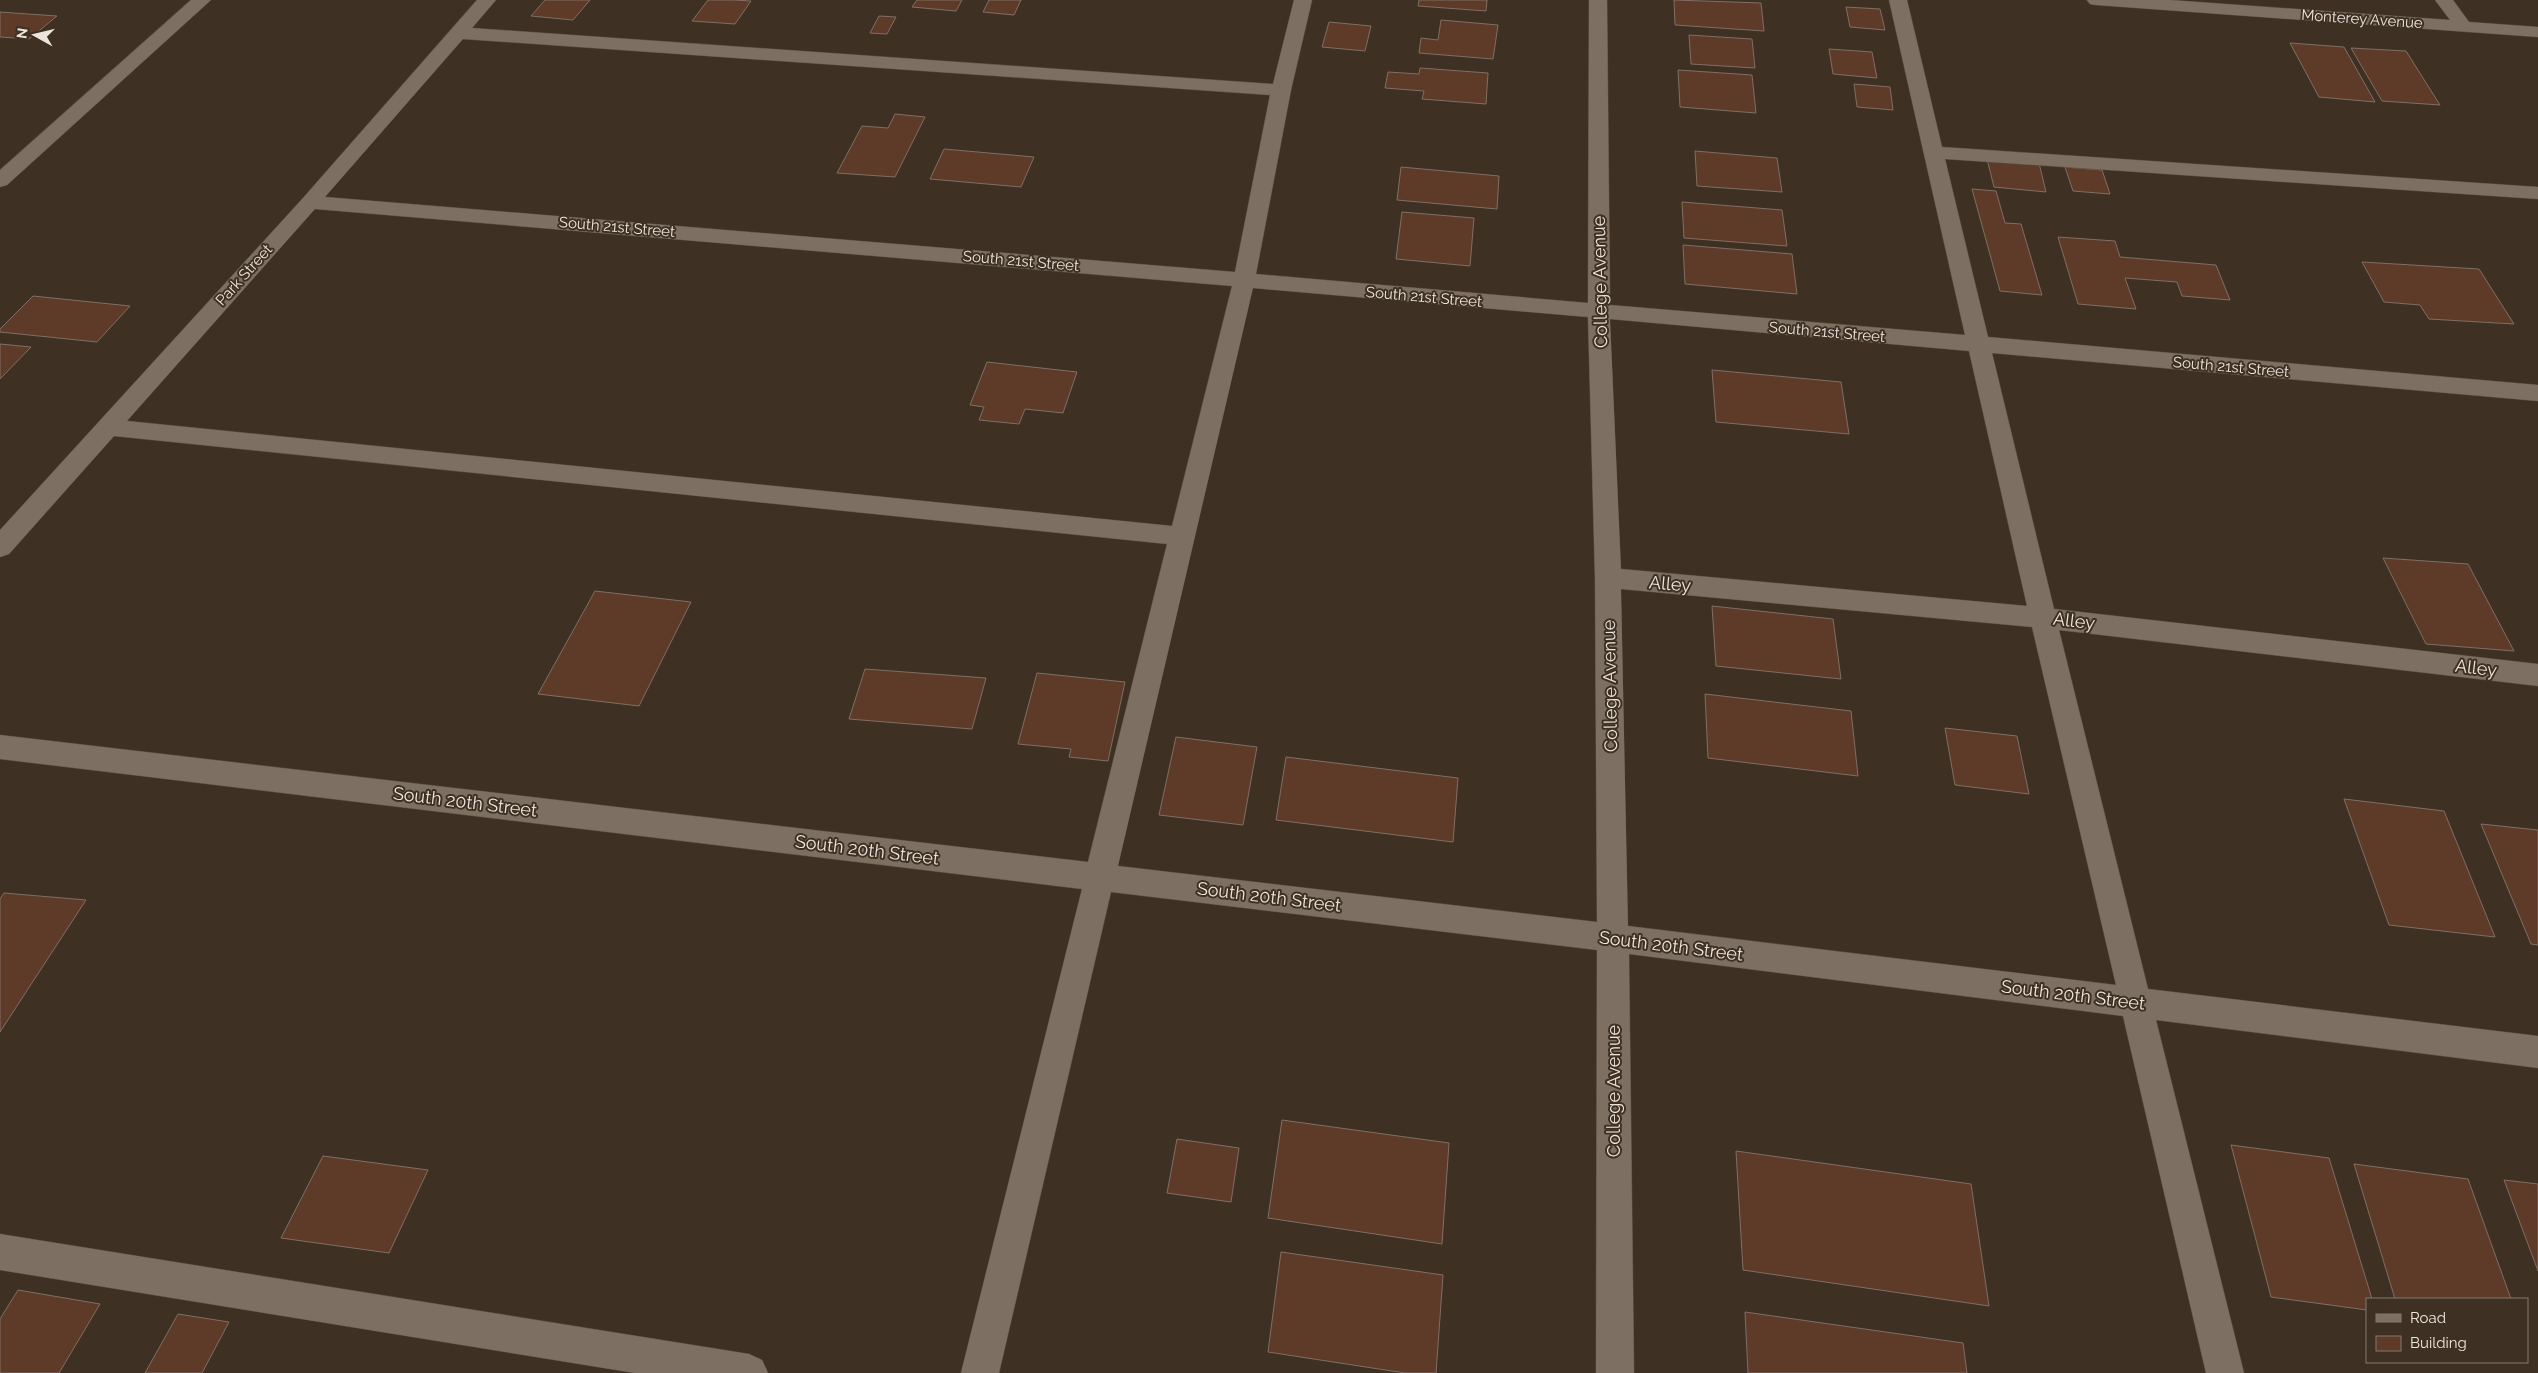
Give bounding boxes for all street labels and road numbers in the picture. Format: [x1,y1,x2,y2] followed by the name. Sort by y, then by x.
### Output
[2301,6,2423,32] street label: Monterey Avenue
[558,213,676,241] street label: South 21st Street
[1588,215,1611,348] street label: College Avenue
[212,241,276,309] street label: Park Street
[962,247,1080,275] street label: South 21st Street
[1365,283,1483,311] street label: South 21st Street
[1768,318,1886,346] street label: South 21st Street
[2172,353,2290,381] street label: South 21st Street
[1648,571,1692,596] street label: Alley
[2052,608,2096,634] street label: Alley
[1598,619,1621,752] street label: College Avenue
[2454,655,2498,681] street label: Alley
[392,782,538,821] street label: South 20th Street
[794,830,940,869] street label: South 20th Street
[1196,877,1342,916] street label: South 20th Street
[1598,926,1744,965] street label: South 20th Street
[2000,975,2146,1014] street label: South 20th Street
[1603,1024,1624,1157] street label: College Avenue

